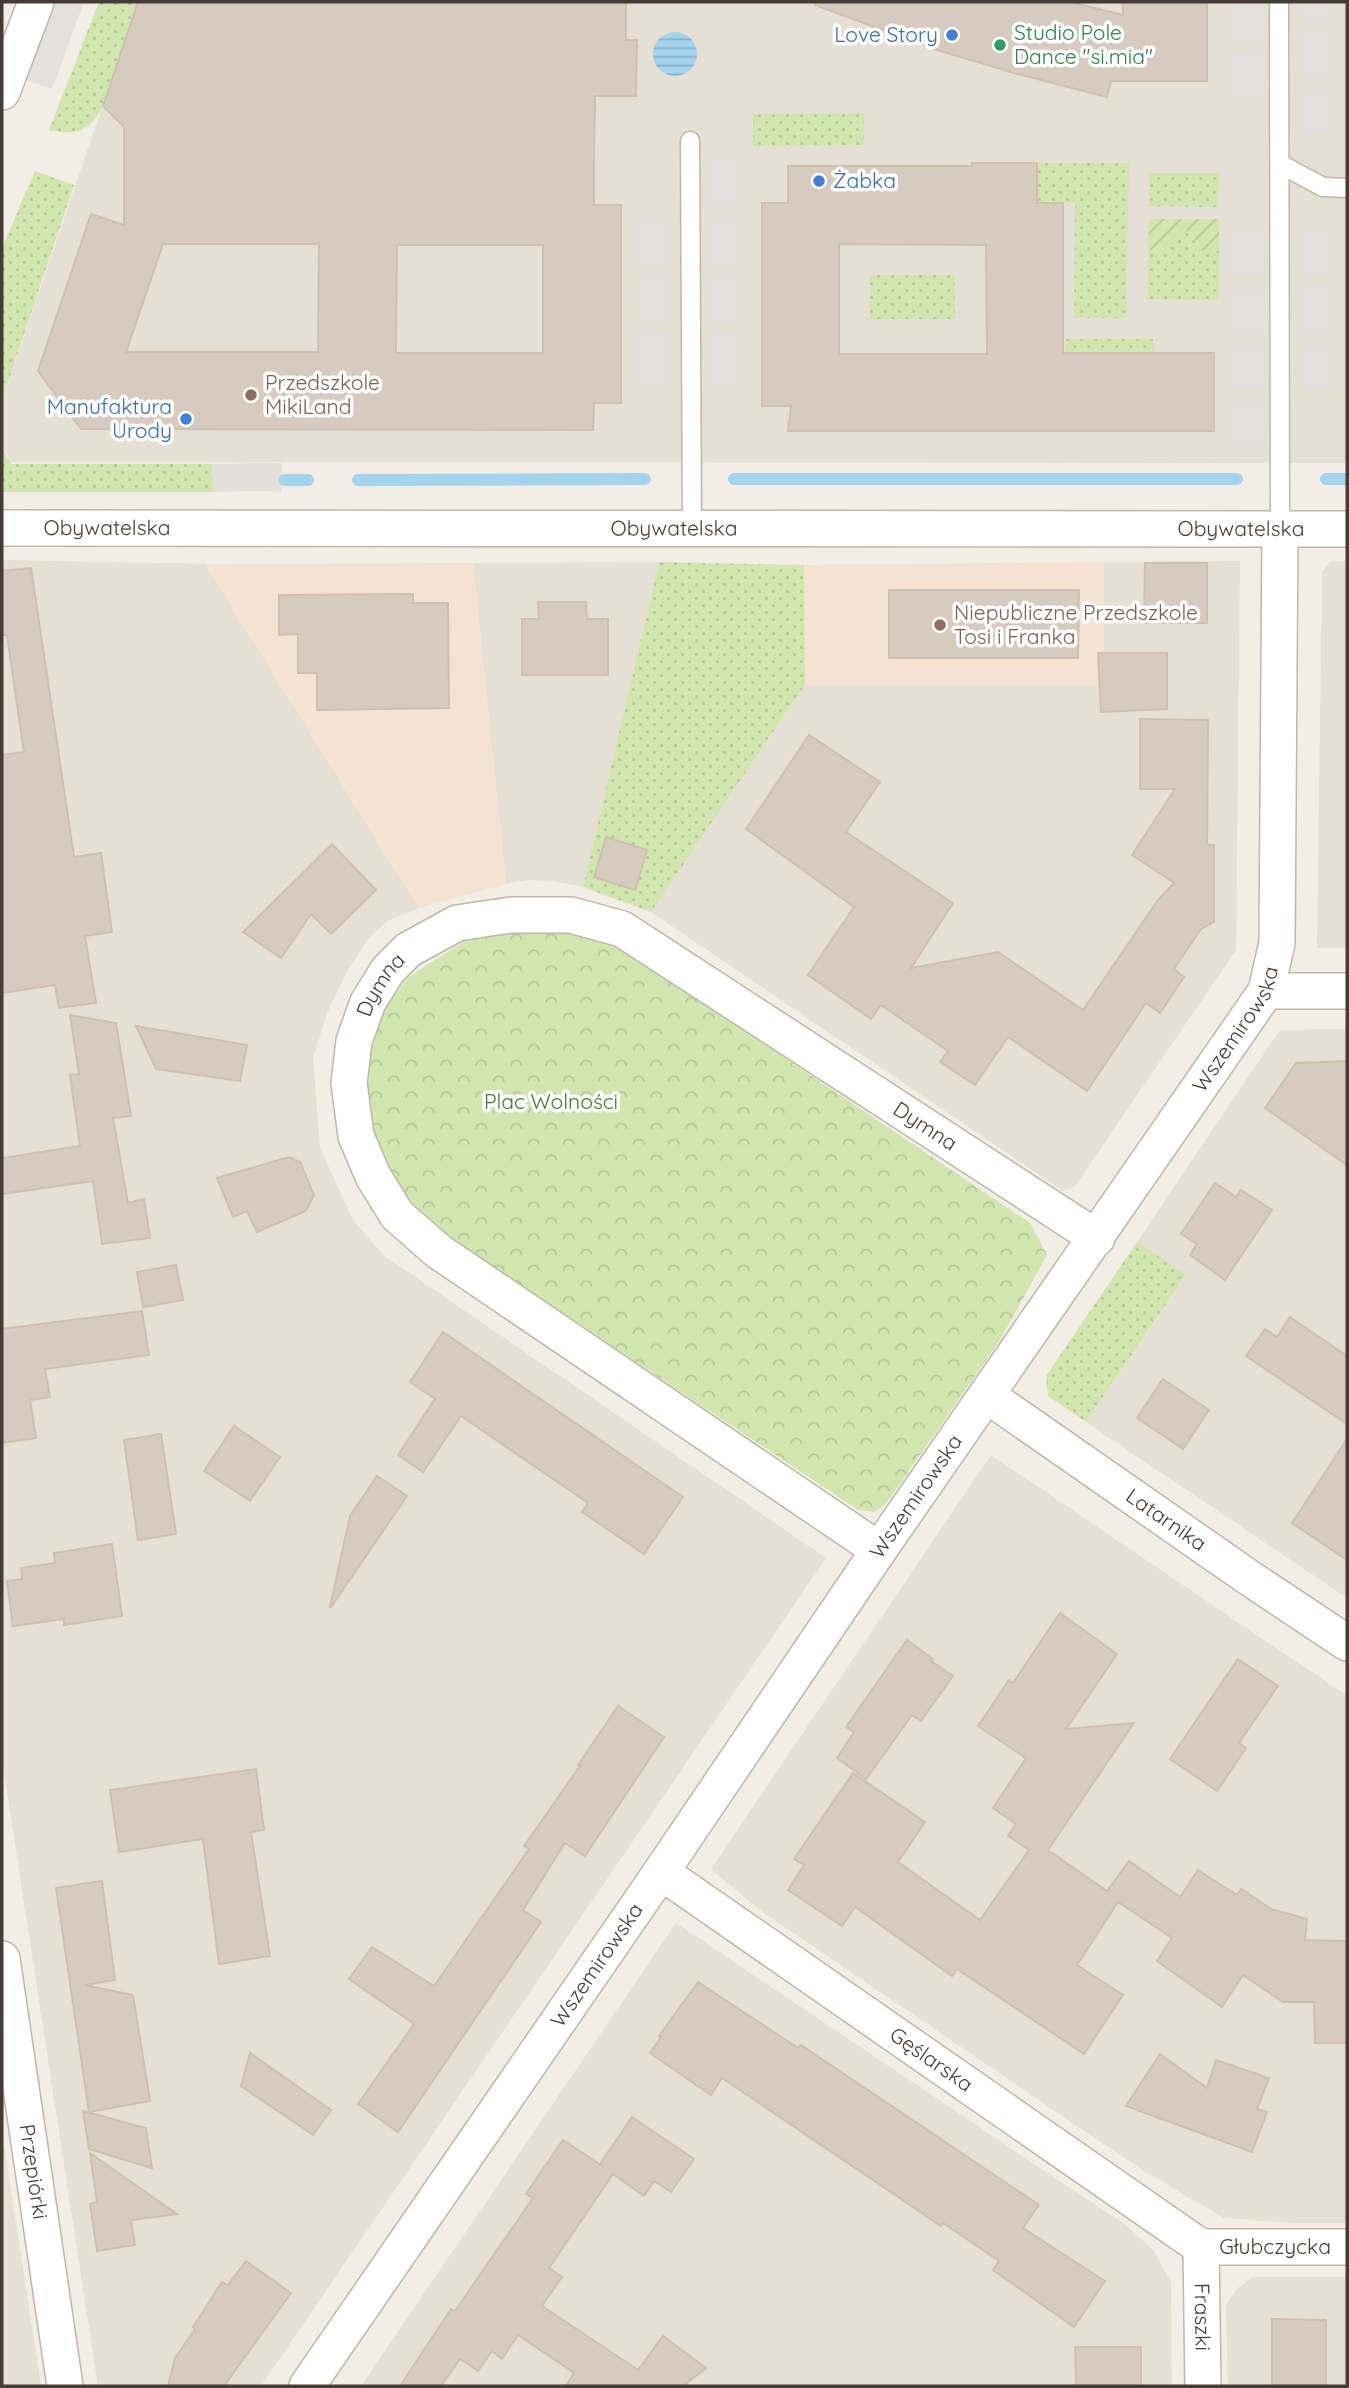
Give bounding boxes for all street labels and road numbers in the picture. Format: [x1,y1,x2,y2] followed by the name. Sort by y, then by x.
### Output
[44,514,170,540] street label: Obywatelska
[611,514,737,541] street label: Obywatelska
[1178,515,1304,541] street label: Obywatelska
[350,947,410,1020] street label: Dymna
[1186,964,1283,1097] street label: Wszemirowska
[889,1095,963,1156] street label: Dymna
[863,1429,967,1563] street label: Wszemirowska
[1121,1482,1212,1556] street label: Latarnika
[544,1897,648,2032] street label: Wszemirowska
[885,2021,979,2097] street label: Gęślarska
[14,2122,54,2221] street label: Przepiórki
[1219,2233,1331,2259] street label: Głubczycka
[1190,2283,1216,2351] street label: Fraszki

